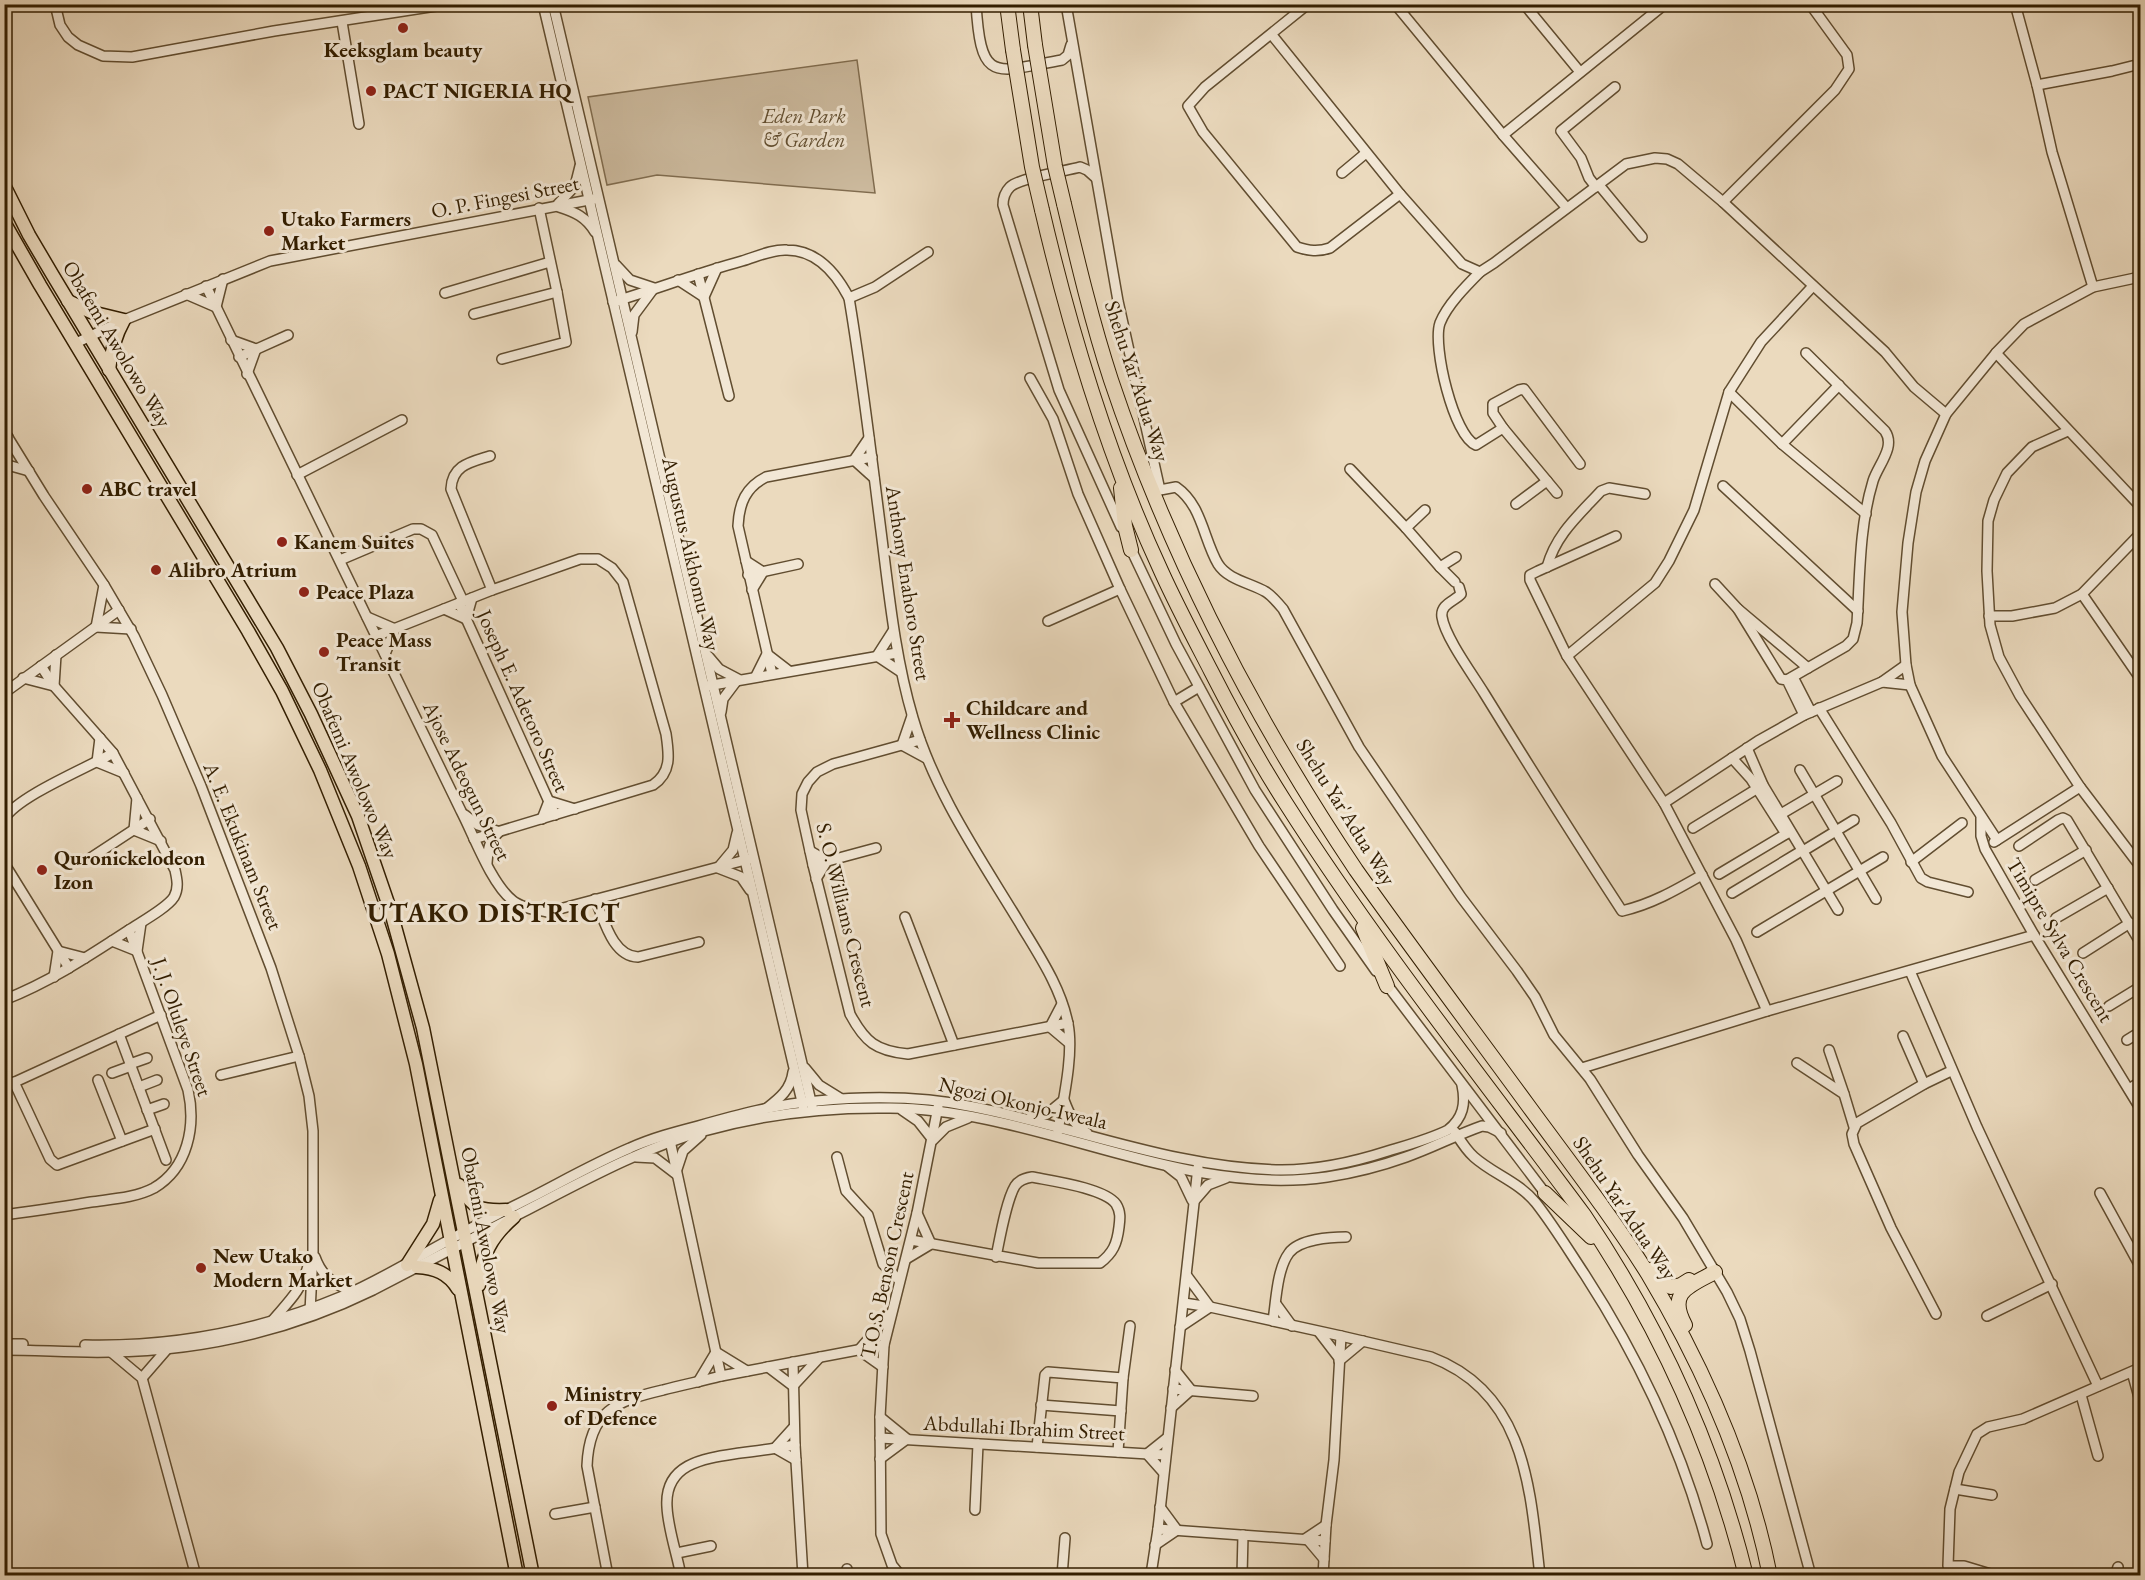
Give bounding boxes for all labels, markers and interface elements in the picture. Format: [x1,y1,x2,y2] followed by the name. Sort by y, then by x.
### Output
[396,21,410,35] marker: Keeksglam beauty
[324,36,483,63] place label: Keeksglam beauty
[383,77,574,104] place label: PACT NIGERIA HQ
[364,84,378,98] marker: PACT NIGERIA HQ
[761,102,846,153] park label: Eden Park & Garden
[429,169,582,224] street label: O. P. Fingesi Street
[281,205,411,256] place label: Utako Farmers Market
[262,224,276,238] marker: Utako Farmers Market
[57,255,178,433] street label: Obafemi Awolowo Way
[1099,297,1176,466] street label: Shehu Yar'Adua Way
[656,453,727,654] street label: Augustus Aikhomu Way
[98,475,197,502] place label: ABC travel
[80,482,94,496] marker: ABC travel
[880,482,937,683] street label: Anthony Enahoro Street
[294,528,414,555] place label: Kanem Suites
[275,535,289,549] marker: Kanem Suites
[167,556,297,583] place label: Alibro Atrium
[149,563,163,577] marker: Alibro Atrium
[316,578,415,605] place label: Peace Plaza
[297,585,311,599] marker: Peace Plaza
[470,603,576,797] street label: Joseph E. Adetoro Street
[336,626,432,677] place label: Peace Mass Transit
[317,645,331,659] marker: Peace Mass Transit
[306,677,405,863] street label: Obafemi Awolowo Way
[966,694,1101,745] place label: Childcare and Wellness Clinic
[417,696,518,865] street label: Ajose Adeogun Street
[943,711,961,729] marker: Childcare and Wellness Clinic
[1291,733,1403,891] street label: Shehu Yar'Adua Way
[197,757,290,934] street label: A. E. Ekukinam Street
[811,820,883,1010] street label: S. O. Williams Crescent
[54,844,206,895] place label: Quronickelodeon Izon
[2001,852,2120,1027] street label: Timipre Sylva Crescent
[35,863,49,877] marker: Quronickelodeon Izon
[367,895,621,930] district label: UTAKO DISTRICT
[145,952,219,1100] street label: J. J. Oluleye Street
[936,1070,1111,1135] street label: Ngozi Okonjo-Iweala
[1567,1131,1684,1285] street label: Shehu Yar'Adua Way
[455,1144,518,1336] street label: Obafemi Awolowo Way
[853,1168,920,1361] street label: T.O.S. Benson Crescent
[213,1242,353,1293] place label: New Utako Modern Market
[194,1261,208,1275] marker: New Utako Modern Market
[564,1380,657,1431] place label: Ministry of Defence
[545,1399,559,1413] marker: Ministry of Defence
[922,1409,1126,1446] street label: Abdullahi Ibrahim Street

